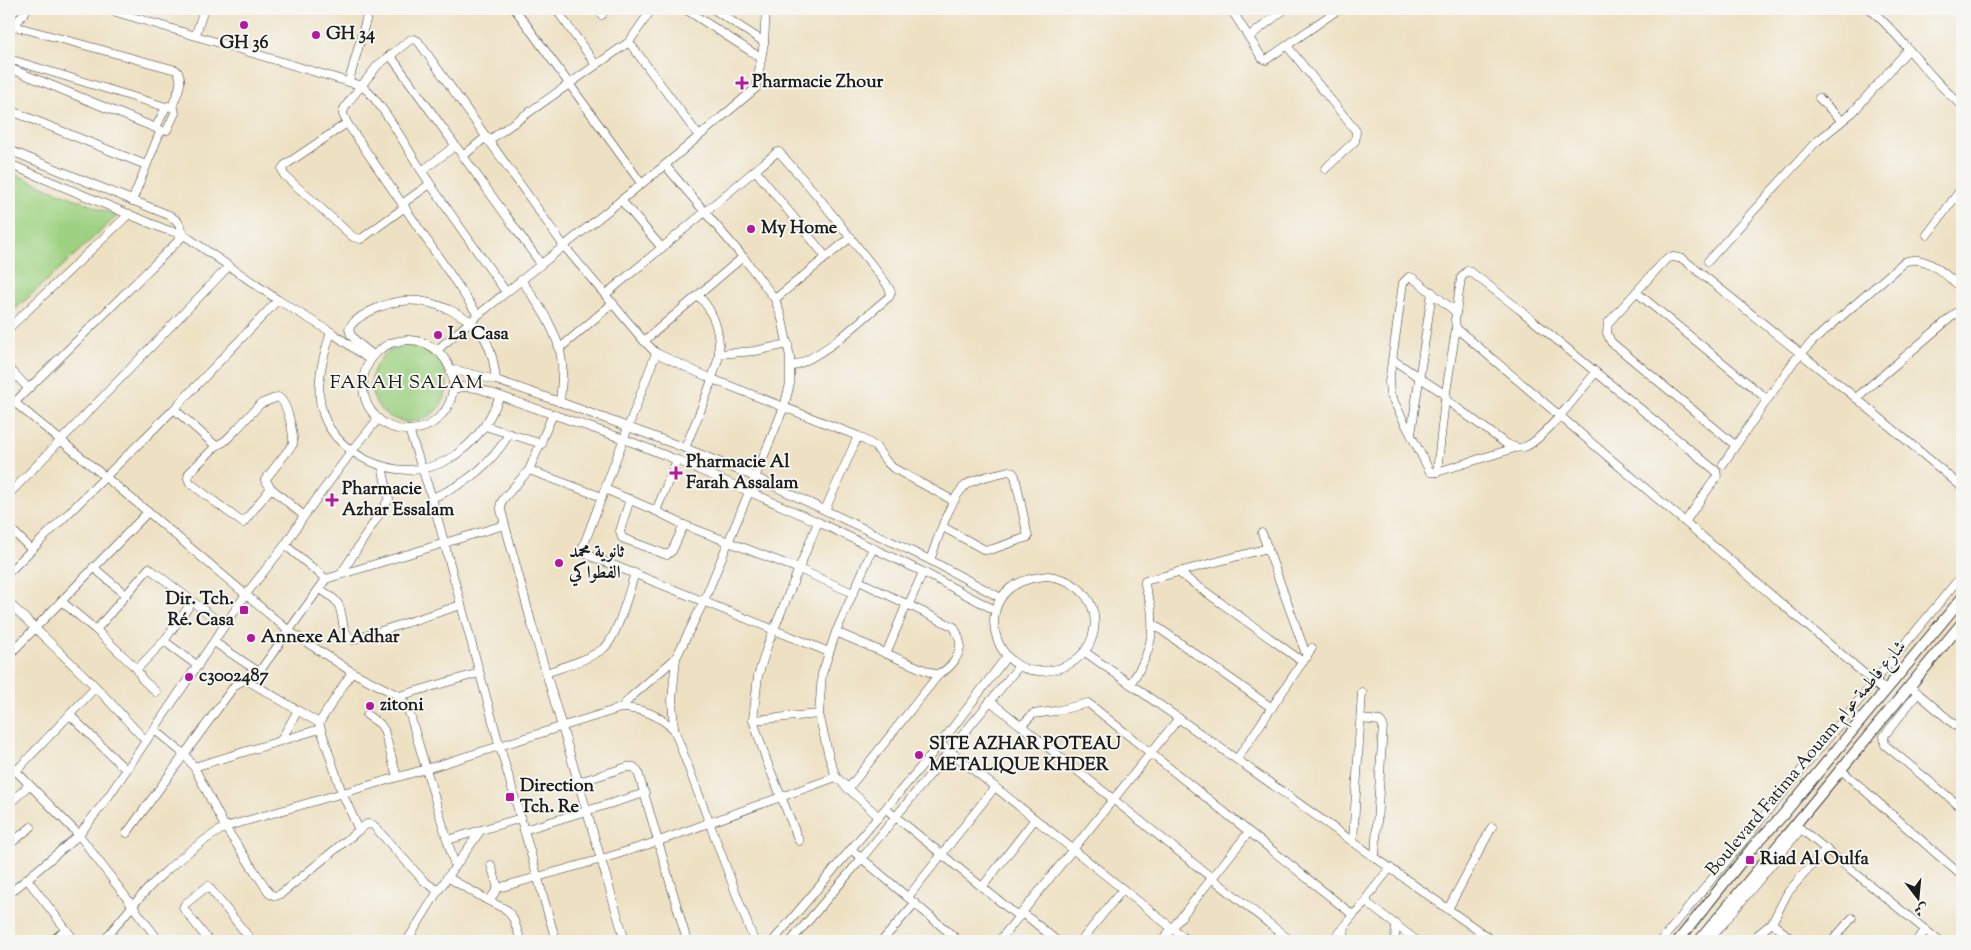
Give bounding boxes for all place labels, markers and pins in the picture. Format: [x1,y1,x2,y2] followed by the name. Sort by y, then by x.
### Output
[238,19,250,31] marker: GH 36
[326,22,375,48] place label: GH 34
[310,29,322,41] marker: GH 34
[220,31,268,57] place label: GH 36
[752,70,884,96] place label: Pharmacie Zhour
[736,77,748,89] marker: Pharmacie Zhour
[761,216,838,242] place label: My Home
[745,223,757,235] marker: My Home
[448,322,510,348] place label: La Casa
[432,329,444,341] marker: La Casa
[686,450,799,497] place label: Pharmacie Al Farah Assalam
[670,467,682,479] marker: Pharmacie Al Farah Assalam
[342,477,454,524] place label: Pharmacie Azhar Essalam
[326,494,338,506] marker: Pharmacie Azhar Essalam
[568,540,625,587] place label: ثانوية محمد الفطواكي
[553,557,565,569] marker: ثانوية محمد الفطواكي
[166,587,235,634] place label: Dir. Tch. Ré. Casa
[238,604,250,616] marker: Dir. Tch. Ré. Casa
[261,625,400,651] place label: Annexe Al Adhar
[245,632,257,644] marker: Annexe Al Adhar
[199,664,270,690] place label: c3002487
[183,671,195,683] marker: c3002487
[380,693,424,719] place label: zitoni
[364,700,376,712] marker: zitoni
[929,732,1121,779] place label: SITE AZHAR POTEAU METALIQUE KHDER
[913,749,925,761] marker: SITE AZHAR POTEAU METALIQUE KHDER
[520,774,594,821] place label: Direction Tch. Re
[504,791,516,803] marker: Direction Tch. Re
[1760,847,1870,873] place label: Riad Al Oulfa
[1744,854,1756,866] marker: Riad Al Oulfa

